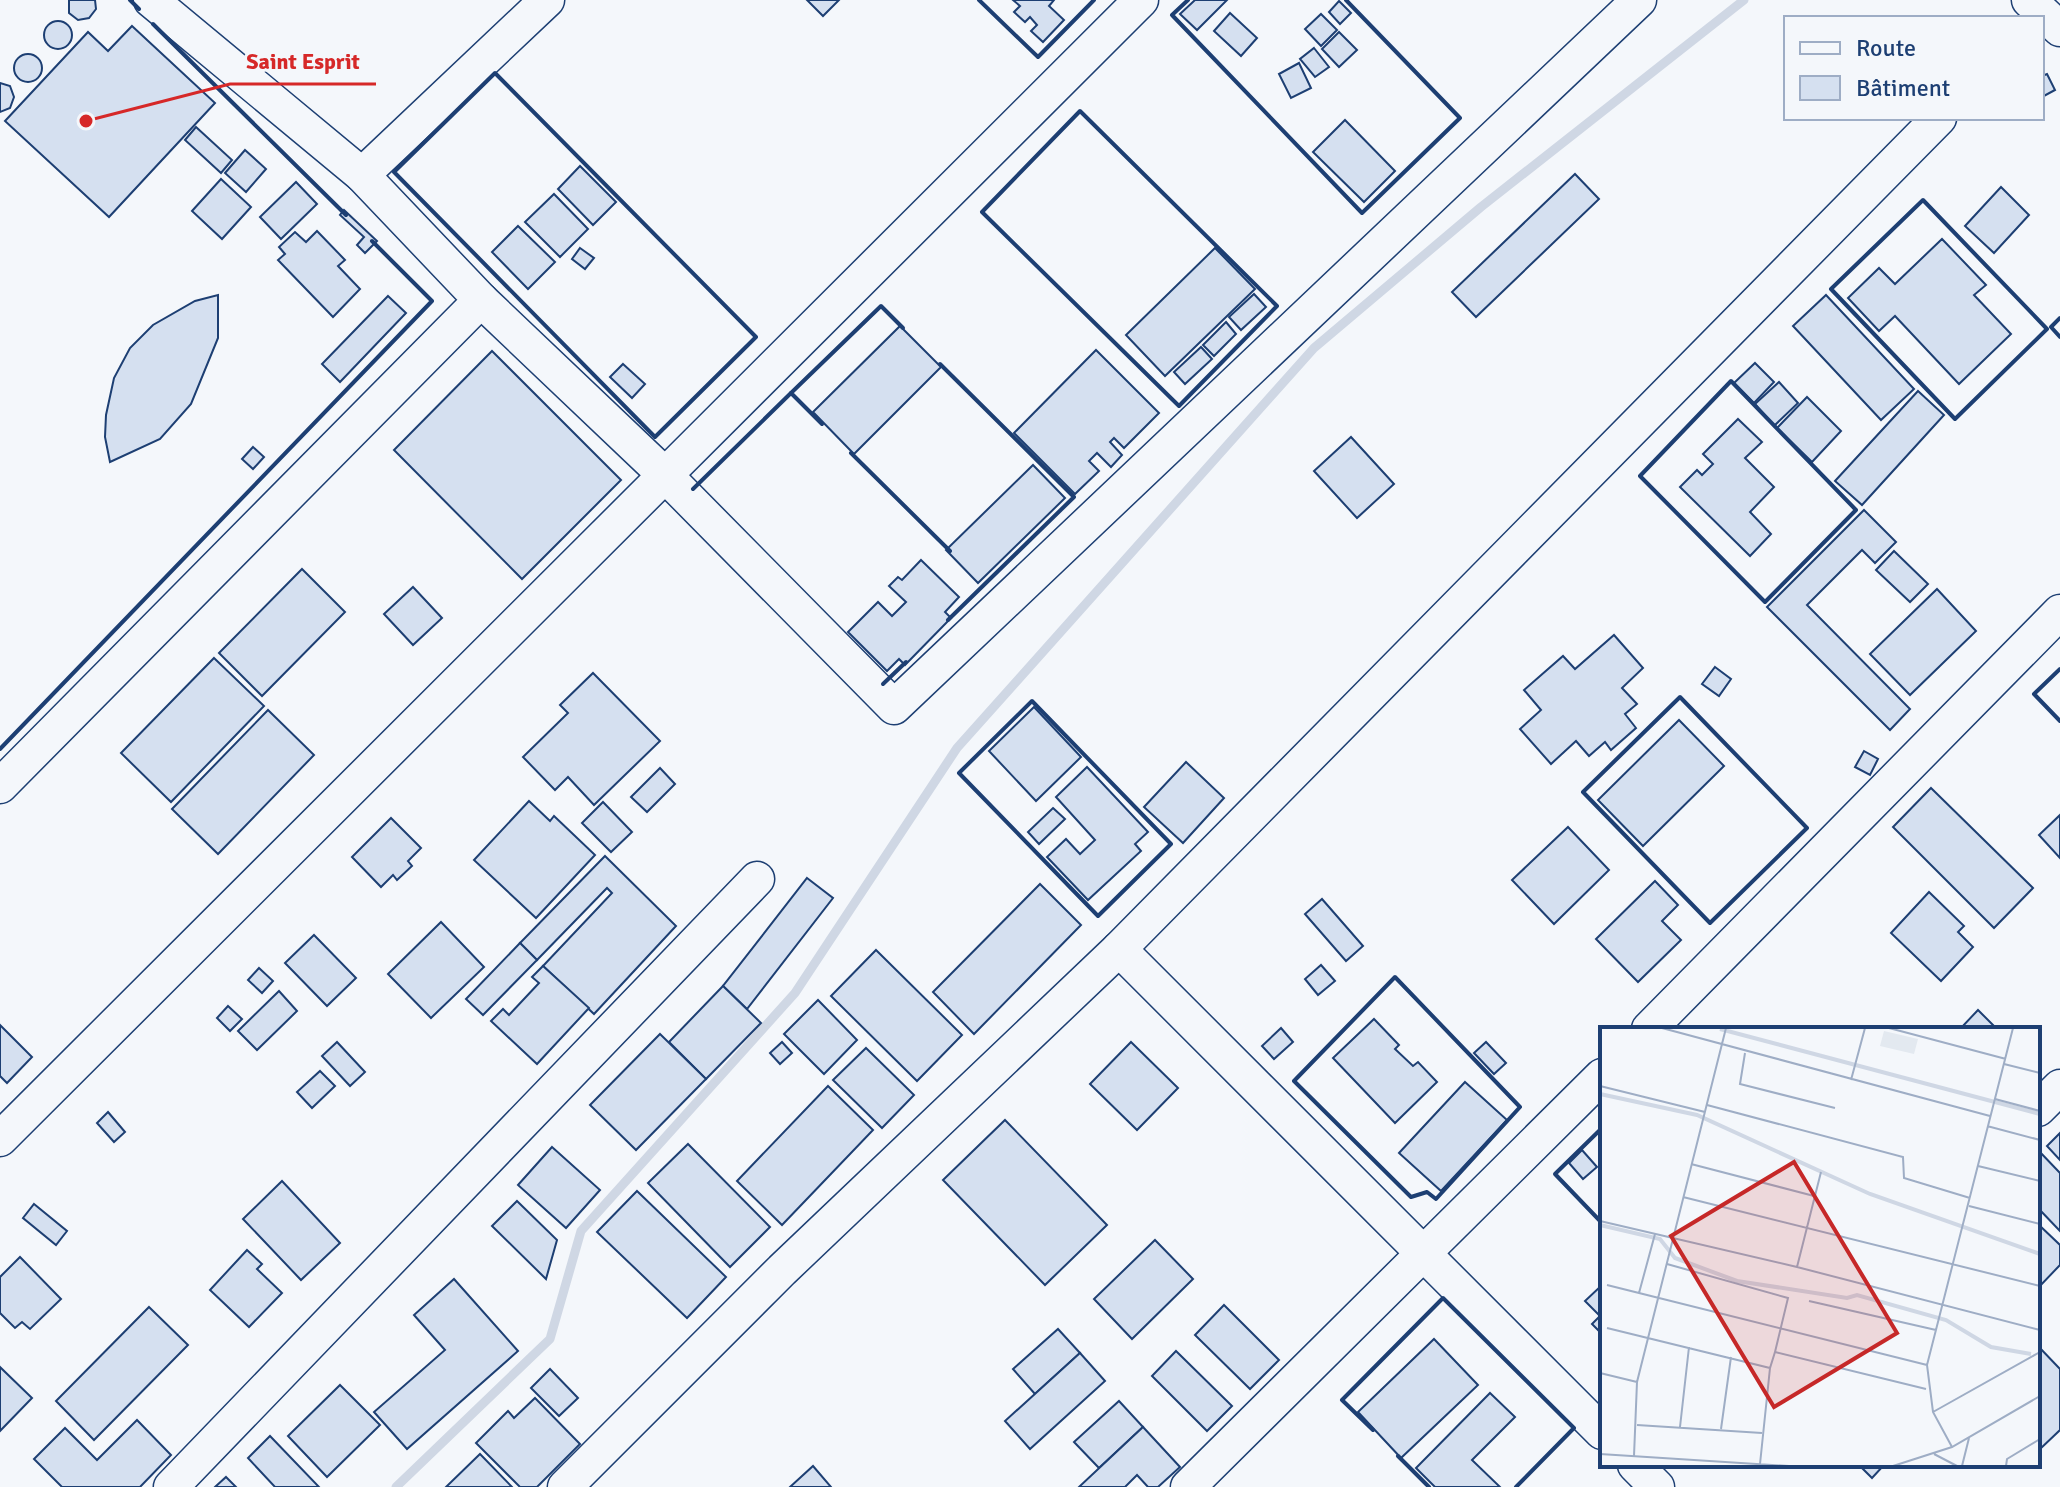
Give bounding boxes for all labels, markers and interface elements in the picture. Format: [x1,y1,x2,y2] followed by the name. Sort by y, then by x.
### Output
[1784,16,2044,120] legend
[1856,33,1916,63] text: Route
[230,38,376,84] callout: Saint Esprit
[246,48,360,75] text: Saint Esprit
[1856,73,1950,103] text: Bâtiment
[1600,1027,2040,1467] inset map

